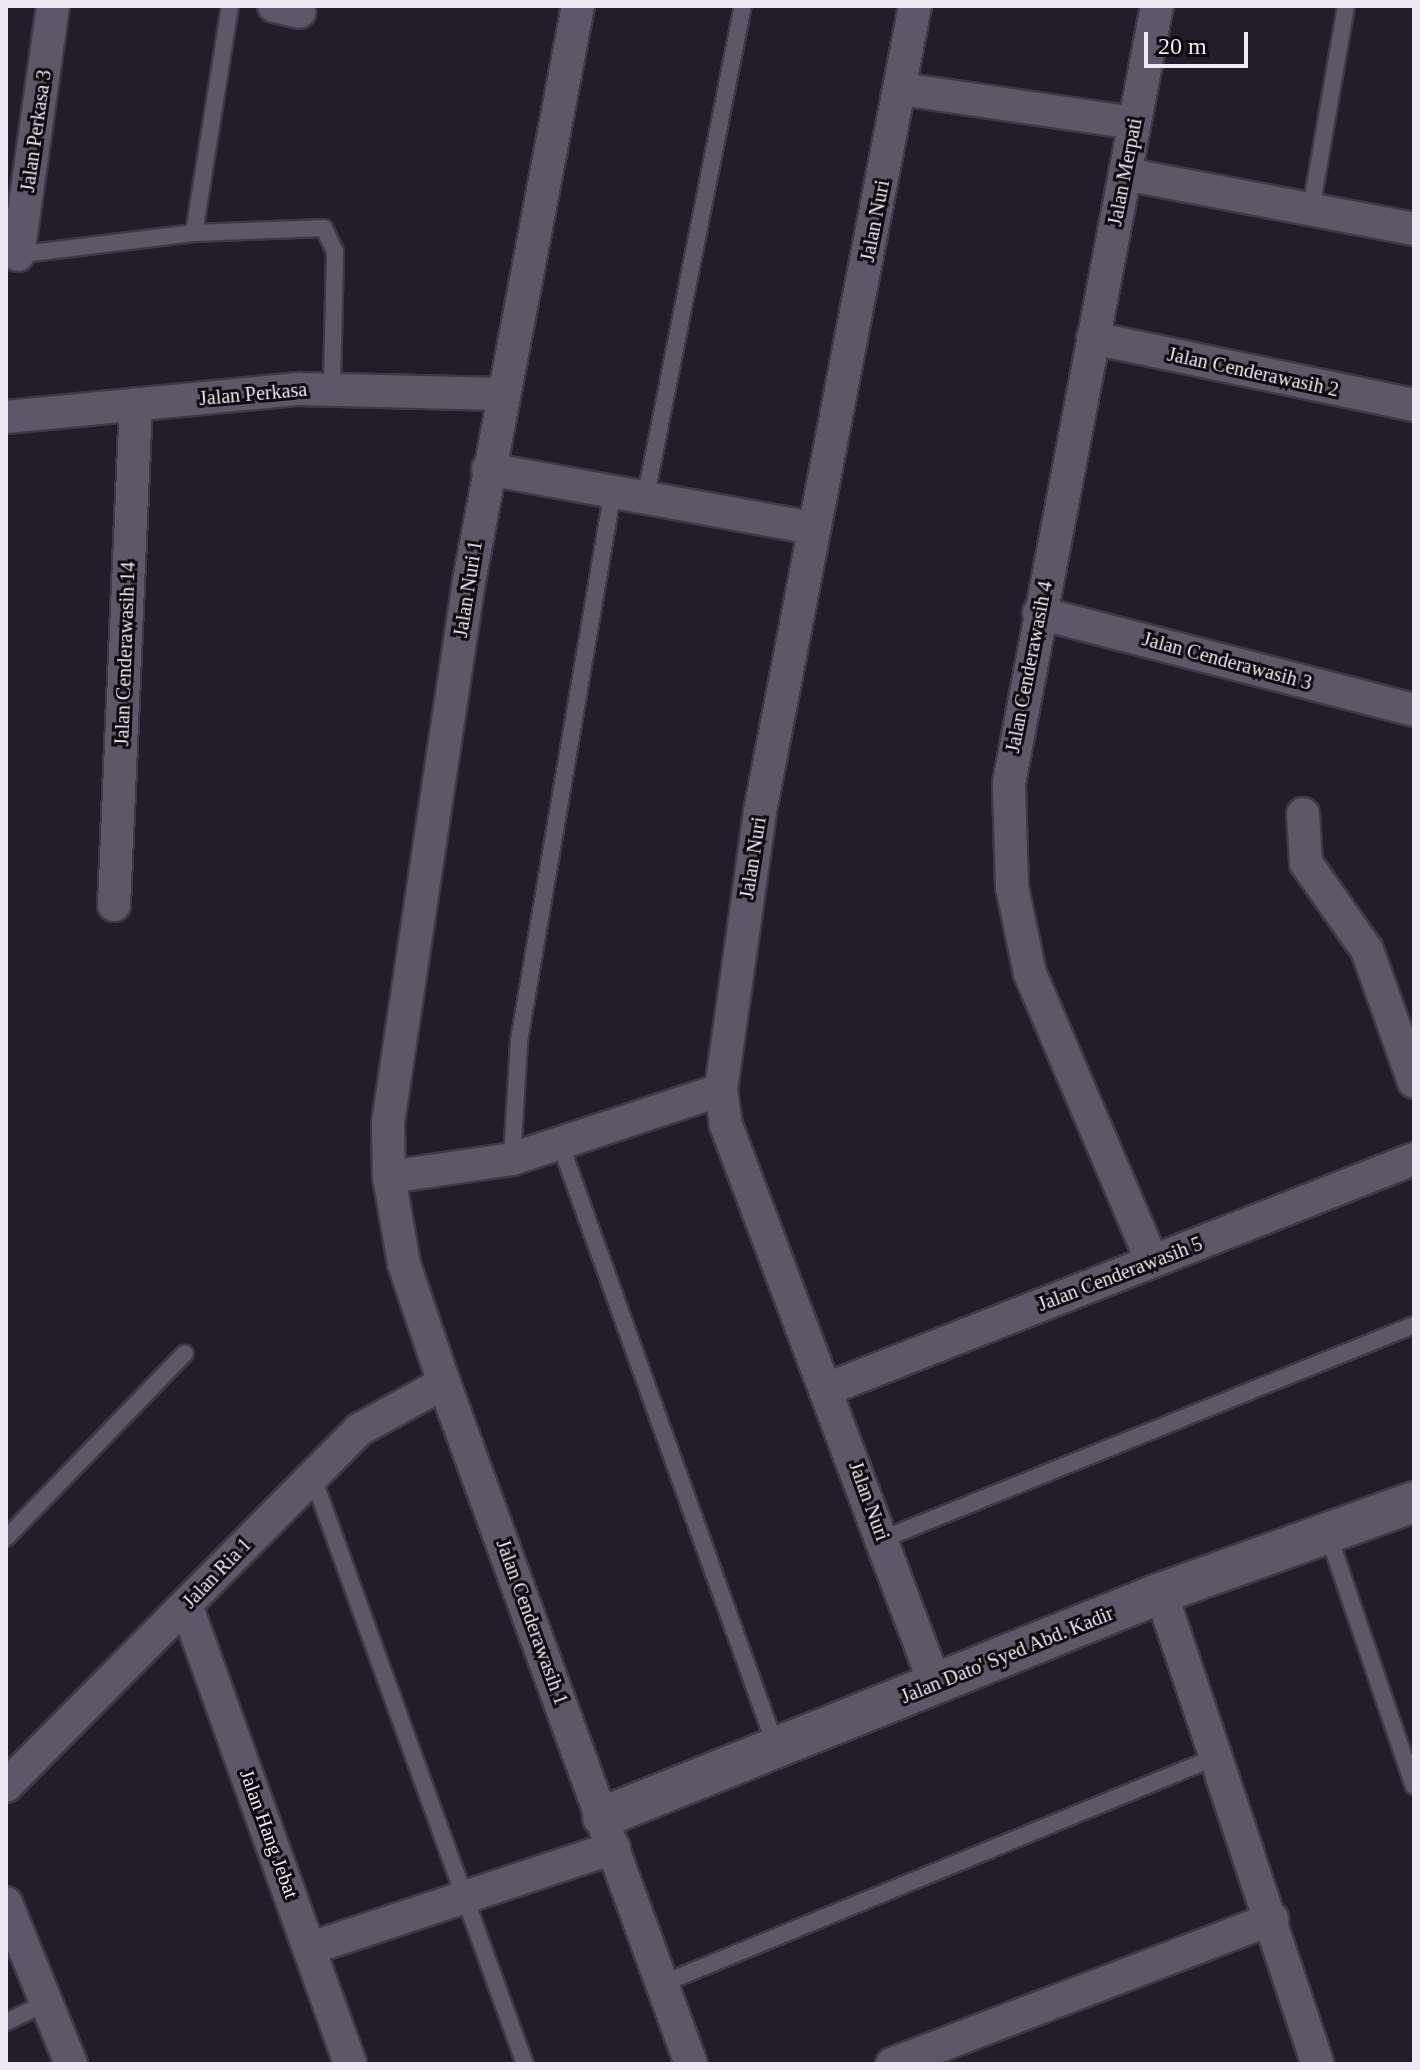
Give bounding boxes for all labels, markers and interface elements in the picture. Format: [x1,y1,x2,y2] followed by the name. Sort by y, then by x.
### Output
[1148,16,1252,66] scale bar
[1158,33,1207,59] text: 20 m
[16,68,56,194] street label: Jalan Perkasa 3
[1103,116,1147,228] street label: Jalan Merpati
[855,178,895,264] street label: Jalan Nuri
[1165,342,1341,402] street label: Jalan Cenderawasih 2
[198,377,308,411] street label: Jalan Perkasa
[449,539,487,639] street label: Jalan Nuri 1
[110,561,140,747] street label: Jalan Cenderawasih 14
[1001,579,1057,755] street label: Jalan Cenderawasih 4
[1140,627,1314,695] street label: Jalan Cenderawasih 3
[735,815,771,901] street label: Jalan Nuri
[1034,1232,1206,1316] street label: Jalan Cenderawasih 5
[844,1458,894,1544] street label: Jalan Nuri
[178,1533,256,1613] street label: Jalan Ria 1
[491,1536,573,1708] street label: Jalan Cenderawasih 1
[897,1601,1117,1709] street label: Jalan Dato' Syed Abd. Kadir
[235,1766,303,1902] street label: Jalan Hang Jebat

